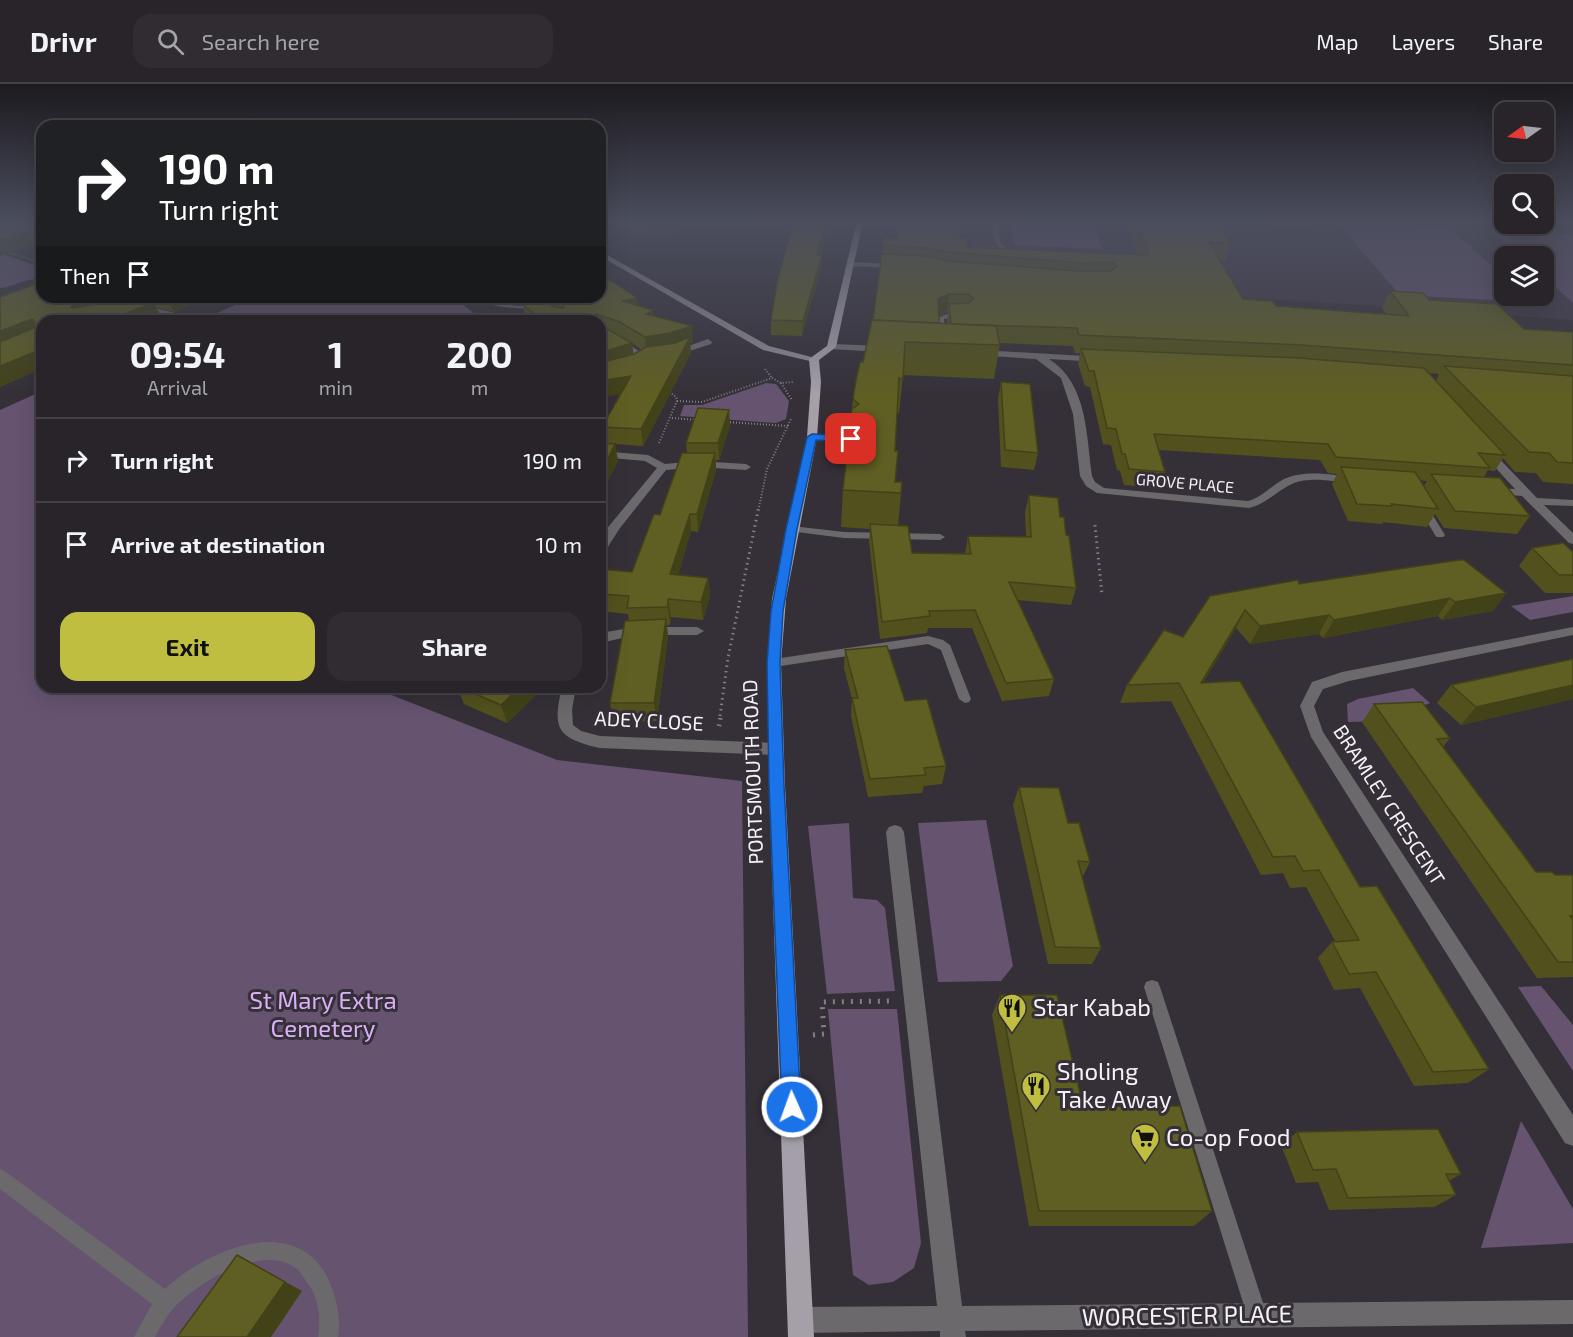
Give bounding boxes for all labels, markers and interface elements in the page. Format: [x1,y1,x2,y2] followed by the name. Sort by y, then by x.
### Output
[133,14,553,68] search box
[30,24,97,58] text: Drivr
[154,25,187,58] icon: search
[202,28,320,54] text: Search here
[1316,29,1358,54] text: Map
[1391,29,1455,54] text: Layers
[1488,29,1543,54] text: Share
[1494,102,1554,162] north arrow
[1494,102,1554,306] map controls
[159,142,275,192] text: 190 m
[60,144,138,222] icon: right
[1494,174,1554,234] button: search
[159,193,279,225] text: Turn right
[1494,246,1554,306] button: layers
[122,258,155,291] icon: arrive
[60,262,110,288] text: Then
[129,332,225,375] text: 09:54
[328,332,344,375] text: 1
[446,332,513,375] text: 200
[147,375,208,399] text: Arrival
[319,375,353,399] text: min
[471,375,488,399] text: m
[825,413,876,464] pin
[834,422,867,455] icon: arrive
[60,444,93,477] icon: right
[111,447,213,473] text: Turn right
[523,447,582,473] text: 190 m
[1135,469,1235,496] street label: GROVE PLACE
[60,528,93,561] icon: arrive
[111,531,325,557] text: Arrive at destination
[536,531,582,557] text: 10 m
[60,612,315,681] button: Exit
[327,612,582,681] button: Share
[737,679,767,865] street label: PORTSMOUTH ROAD
[594,705,704,735] street label: ADEY CLOSE
[1329,720,1451,889] street label: BRAMLEY CRESCENT
[249,985,397,1042] park label: St Mary Extra Cemetery
[996,992,1028,1034] restaurant icon: Star Kabab
[1033,992,1151,1021] place label: Star Kabab
[1057,1056,1172,1113] place label: Sholing Take Away
[1020,1070,1052,1112] restaurant icon: Sholing Take Away
[760,1075,824,1139] position arrow
[1129,1122,1161,1164] supermarket icon: Co-op Food
[1166,1122,1291,1151] place label: Co-op Food
[1082,1298,1292,1331] street label: WORCESTER PLACE

